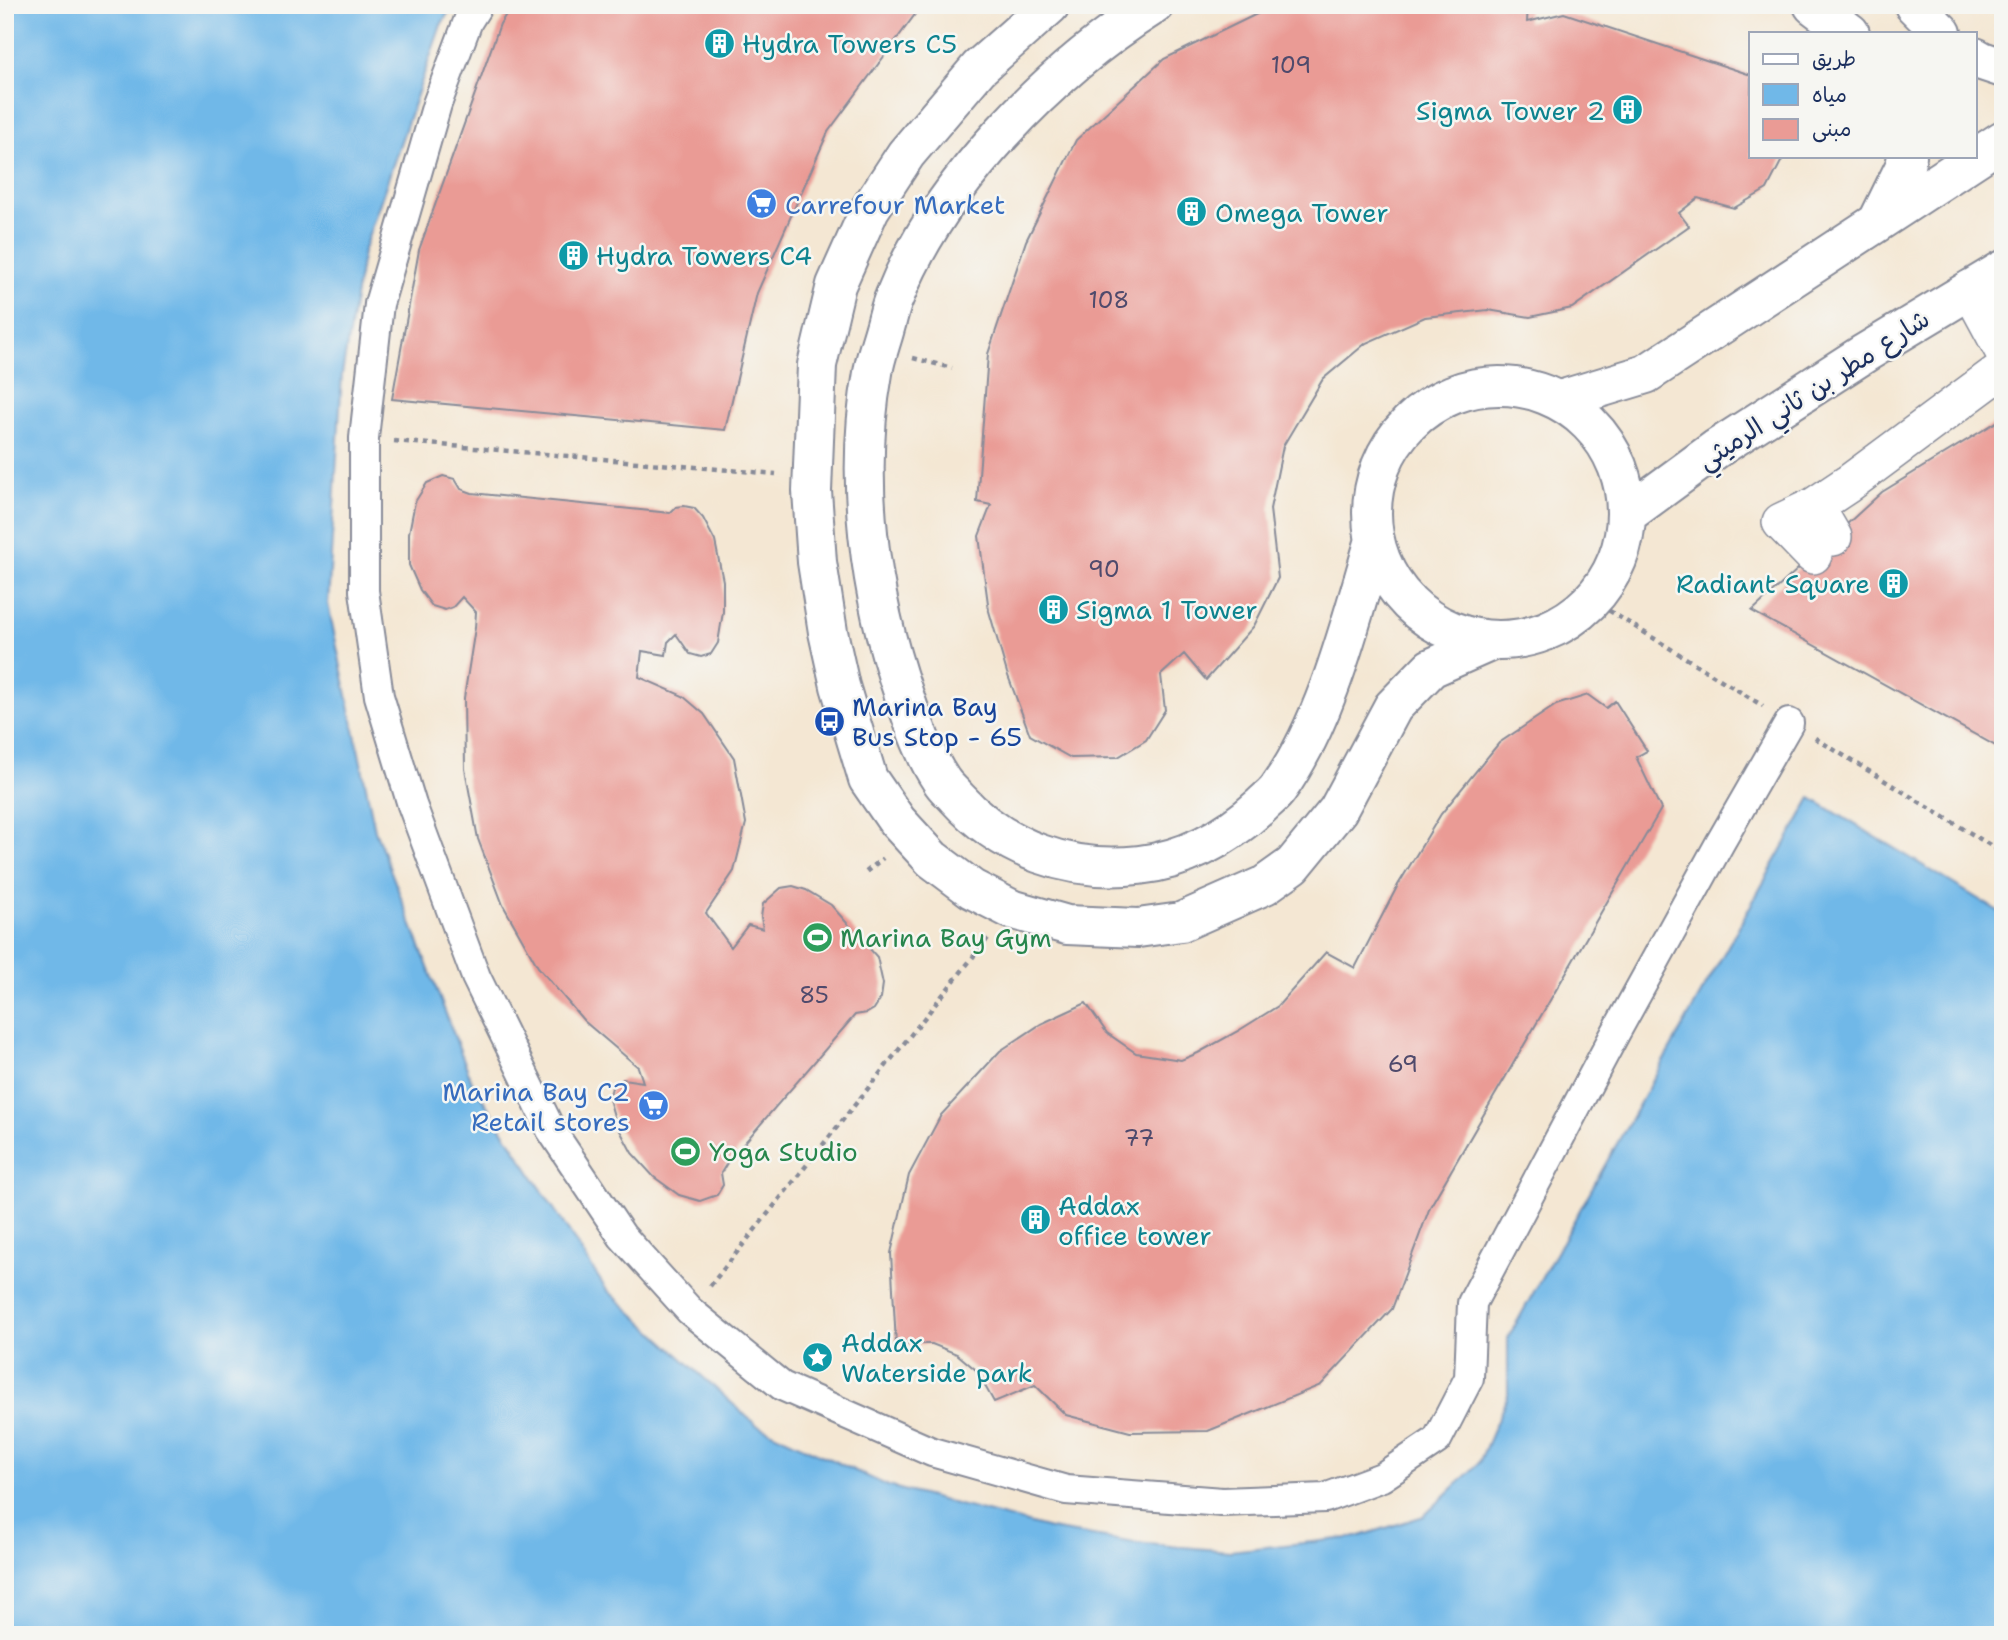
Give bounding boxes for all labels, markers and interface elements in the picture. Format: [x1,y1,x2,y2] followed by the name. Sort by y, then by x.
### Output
[702,26,736,60] building icon: Hydra Towers C5
[742,26,957,61] place label: Hydra Towers C5
[1749,32,1976,158] legend
[1812,45,1856,73] text: طريق
[1271,50,1311,80] house number: 109
[1812,81,1847,109] text: مياه
[1416,93,1605,128] place label: Sigma Tower 2
[1611,93,1645,127] building icon: Sigma Tower 2
[1812,115,1851,143] text: مبنى
[745,187,779,221] supermarket icon: Carrefour Market
[785,187,1005,222] place label: Carrefour Market
[1175,195,1209,229] building icon: Omega Tower
[1215,195,1389,230] place label: Omega Tower
[556,238,590,272] building icon: Hydra Towers C4
[596,238,812,273] place label: Hydra Towers C4
[1089,285,1129,315] house number: 108
[1690,301,1939,482] street label: شارع مطر بن ثاني الرميثي
[1088,554,1120,584] house number: 90
[1676,566,1870,601] place label: Radiant Square
[1876,566,1910,600] building icon: Radiant Square
[1036,592,1070,626] building icon: Sigma 1 Tower
[1076,592,1258,627] place label: Sigma 1 Tower
[852,689,1022,754] place label: Marina Bay Bus Stop - 65
[812,704,846,738] bus stop icon: Marina Bay Bus Stop - 65
[800,920,834,954] sports icon: Marina Bay Gym
[840,920,1052,955] place label: Marina Bay Gym
[799,980,829,1010] house number: 85
[1388,1049,1418,1079] house number: 69
[442,1074,630,1139] place label: Marina Bay C2 Retail stores
[636,1089,670,1123] supermarket icon: Marina Bay C2 Retail stores
[1124,1123,1154,1153] house number: 77
[669,1134,703,1168] sports icon: Yoga Studio
[709,1134,858,1169] place label: Yoga Studio
[1058,1188,1212,1253] place label: Addax office tower
[1018,1203,1052,1237] building icon: Addax office tower
[841,1325,1033,1390] place label: Addax Waterside park
[801,1340,835,1374] place icon: Addax Waterside park

